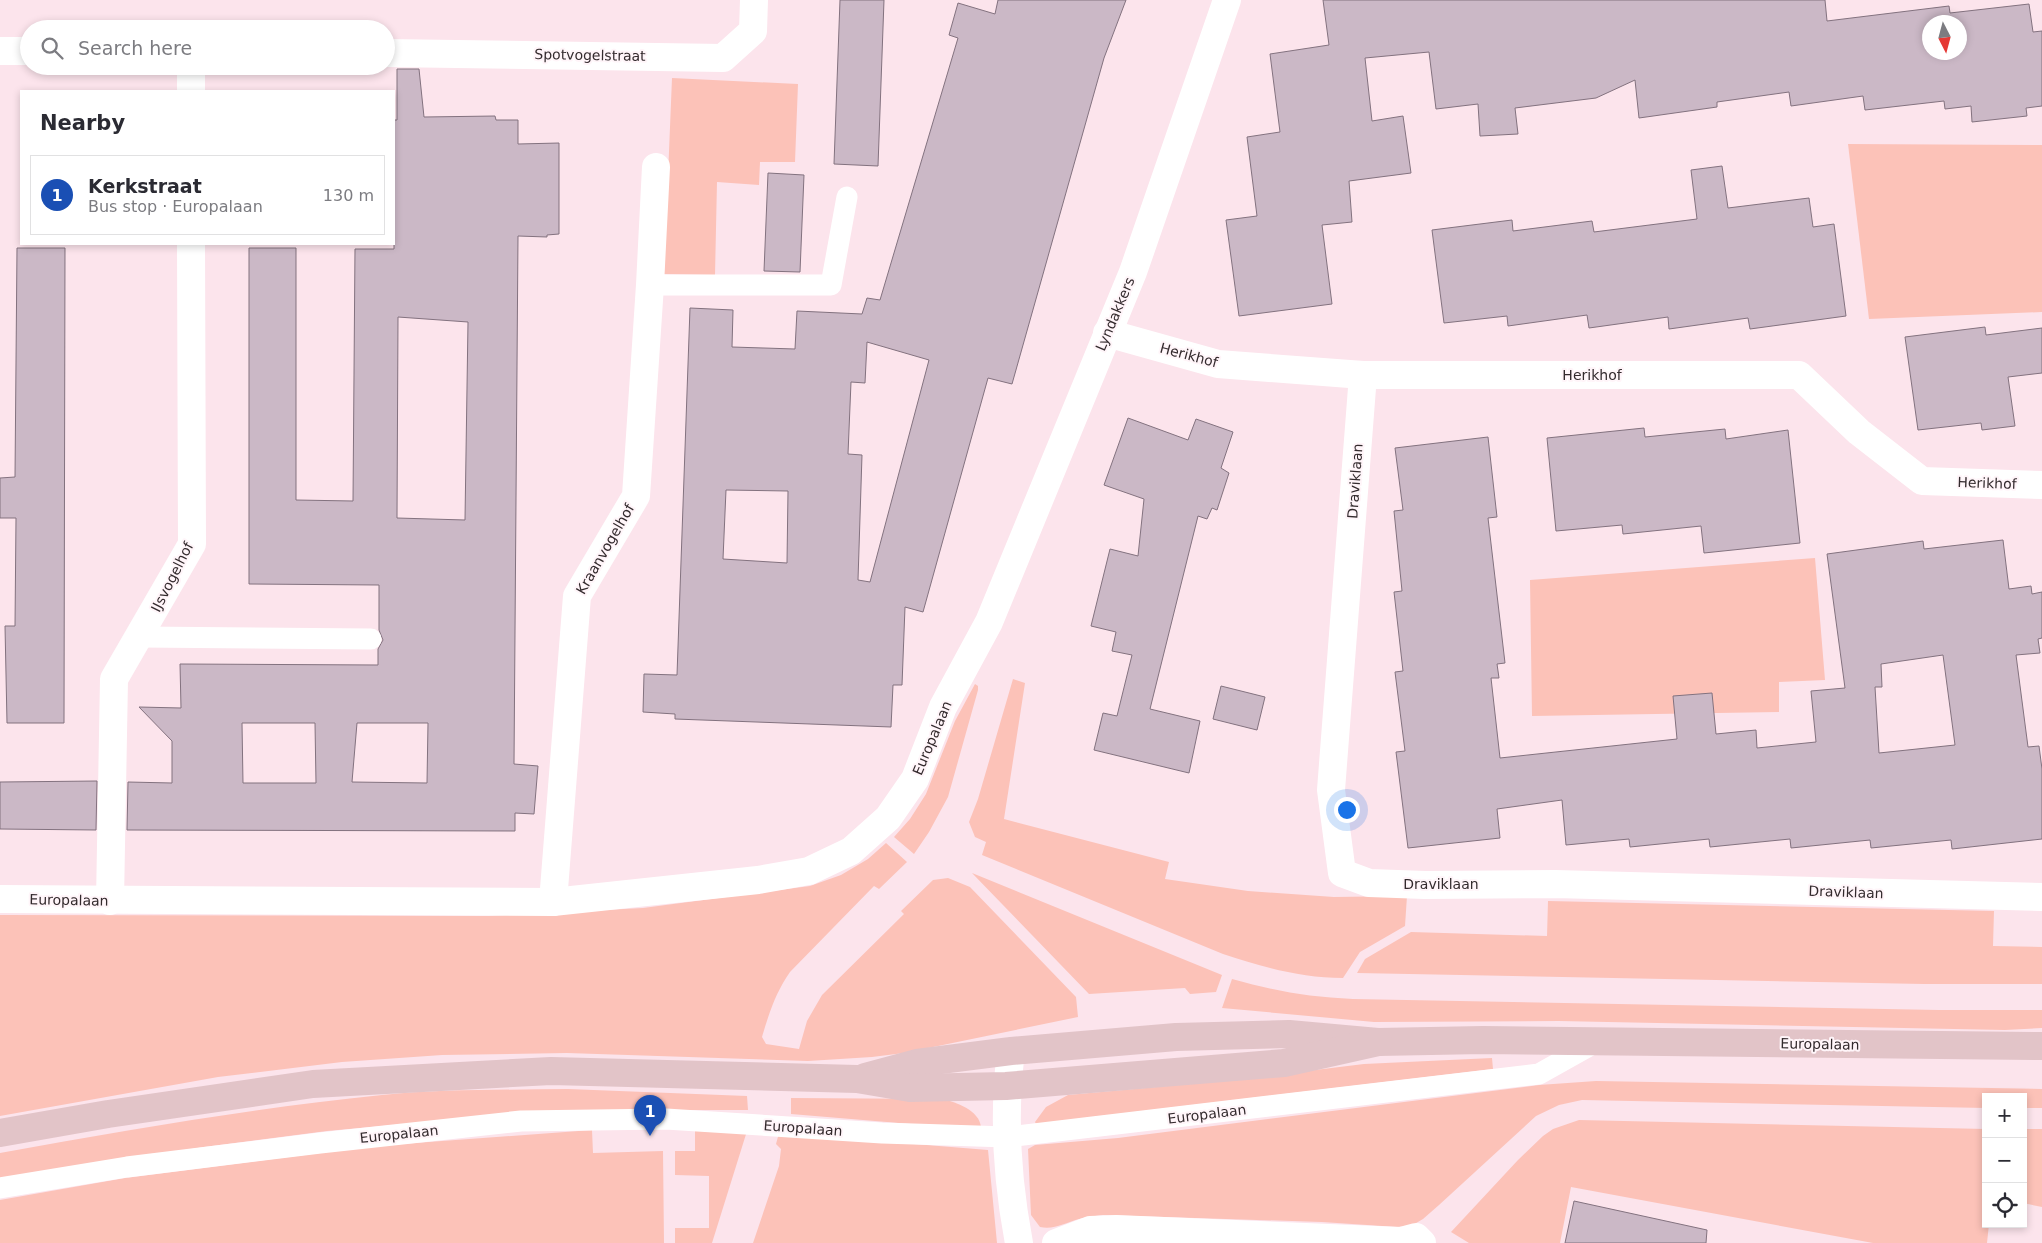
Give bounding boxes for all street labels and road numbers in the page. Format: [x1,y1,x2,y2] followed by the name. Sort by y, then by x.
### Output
[534,46,646,64] street label: Spotvogelstraat
[1092,275,1138,353] street label: Lyndakkers
[1158,340,1221,371] street label: Herikhof
[1562,367,1623,383] street label: Herikhof
[1344,443,1366,519] street label: Draviklaan
[1957,474,2018,492] street label: Herikhof
[573,500,638,597] street label: Kraanvogelhof
[148,538,197,615] street label: IJsvogelhof
[909,698,955,778] street label: Europalaan
[1403,876,1479,892] street label: Draviklaan
[1808,883,1884,901] street label: Draviklaan
[29,891,109,909] street label: Europalaan
[1780,1035,1860,1053] street label: Europalaan
[1167,1101,1247,1127] street label: Europalaan
[763,1117,843,1139] street label: Europalaan
[359,1122,439,1146] street label: Europalaan

